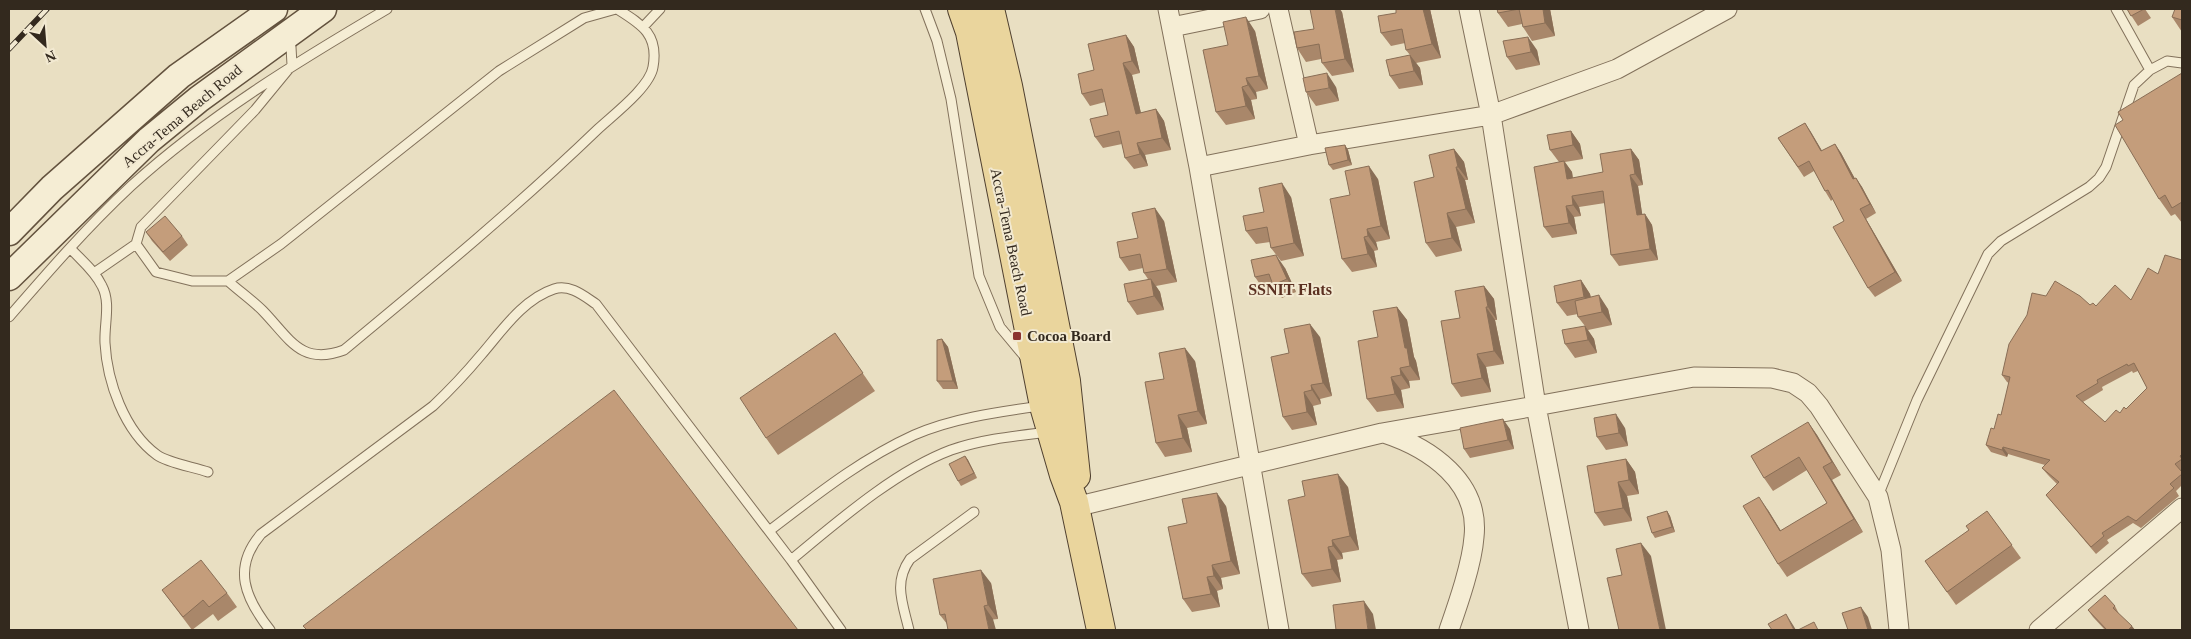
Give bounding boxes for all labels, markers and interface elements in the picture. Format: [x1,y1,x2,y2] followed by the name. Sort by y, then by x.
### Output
[20,20,70,70] north arrow
[43,47,58,65] text: N
[119,61,245,171] street label: Accra-Tema Beach Road
[988,167,1035,318] street label: Accra-Tema Beach Road
[1248,281,1332,298] district label: SSNIT Flats
[1027,328,1111,344] place label: Cocoa Board
[1011,330,1023,342] marker: Cocoa Board

